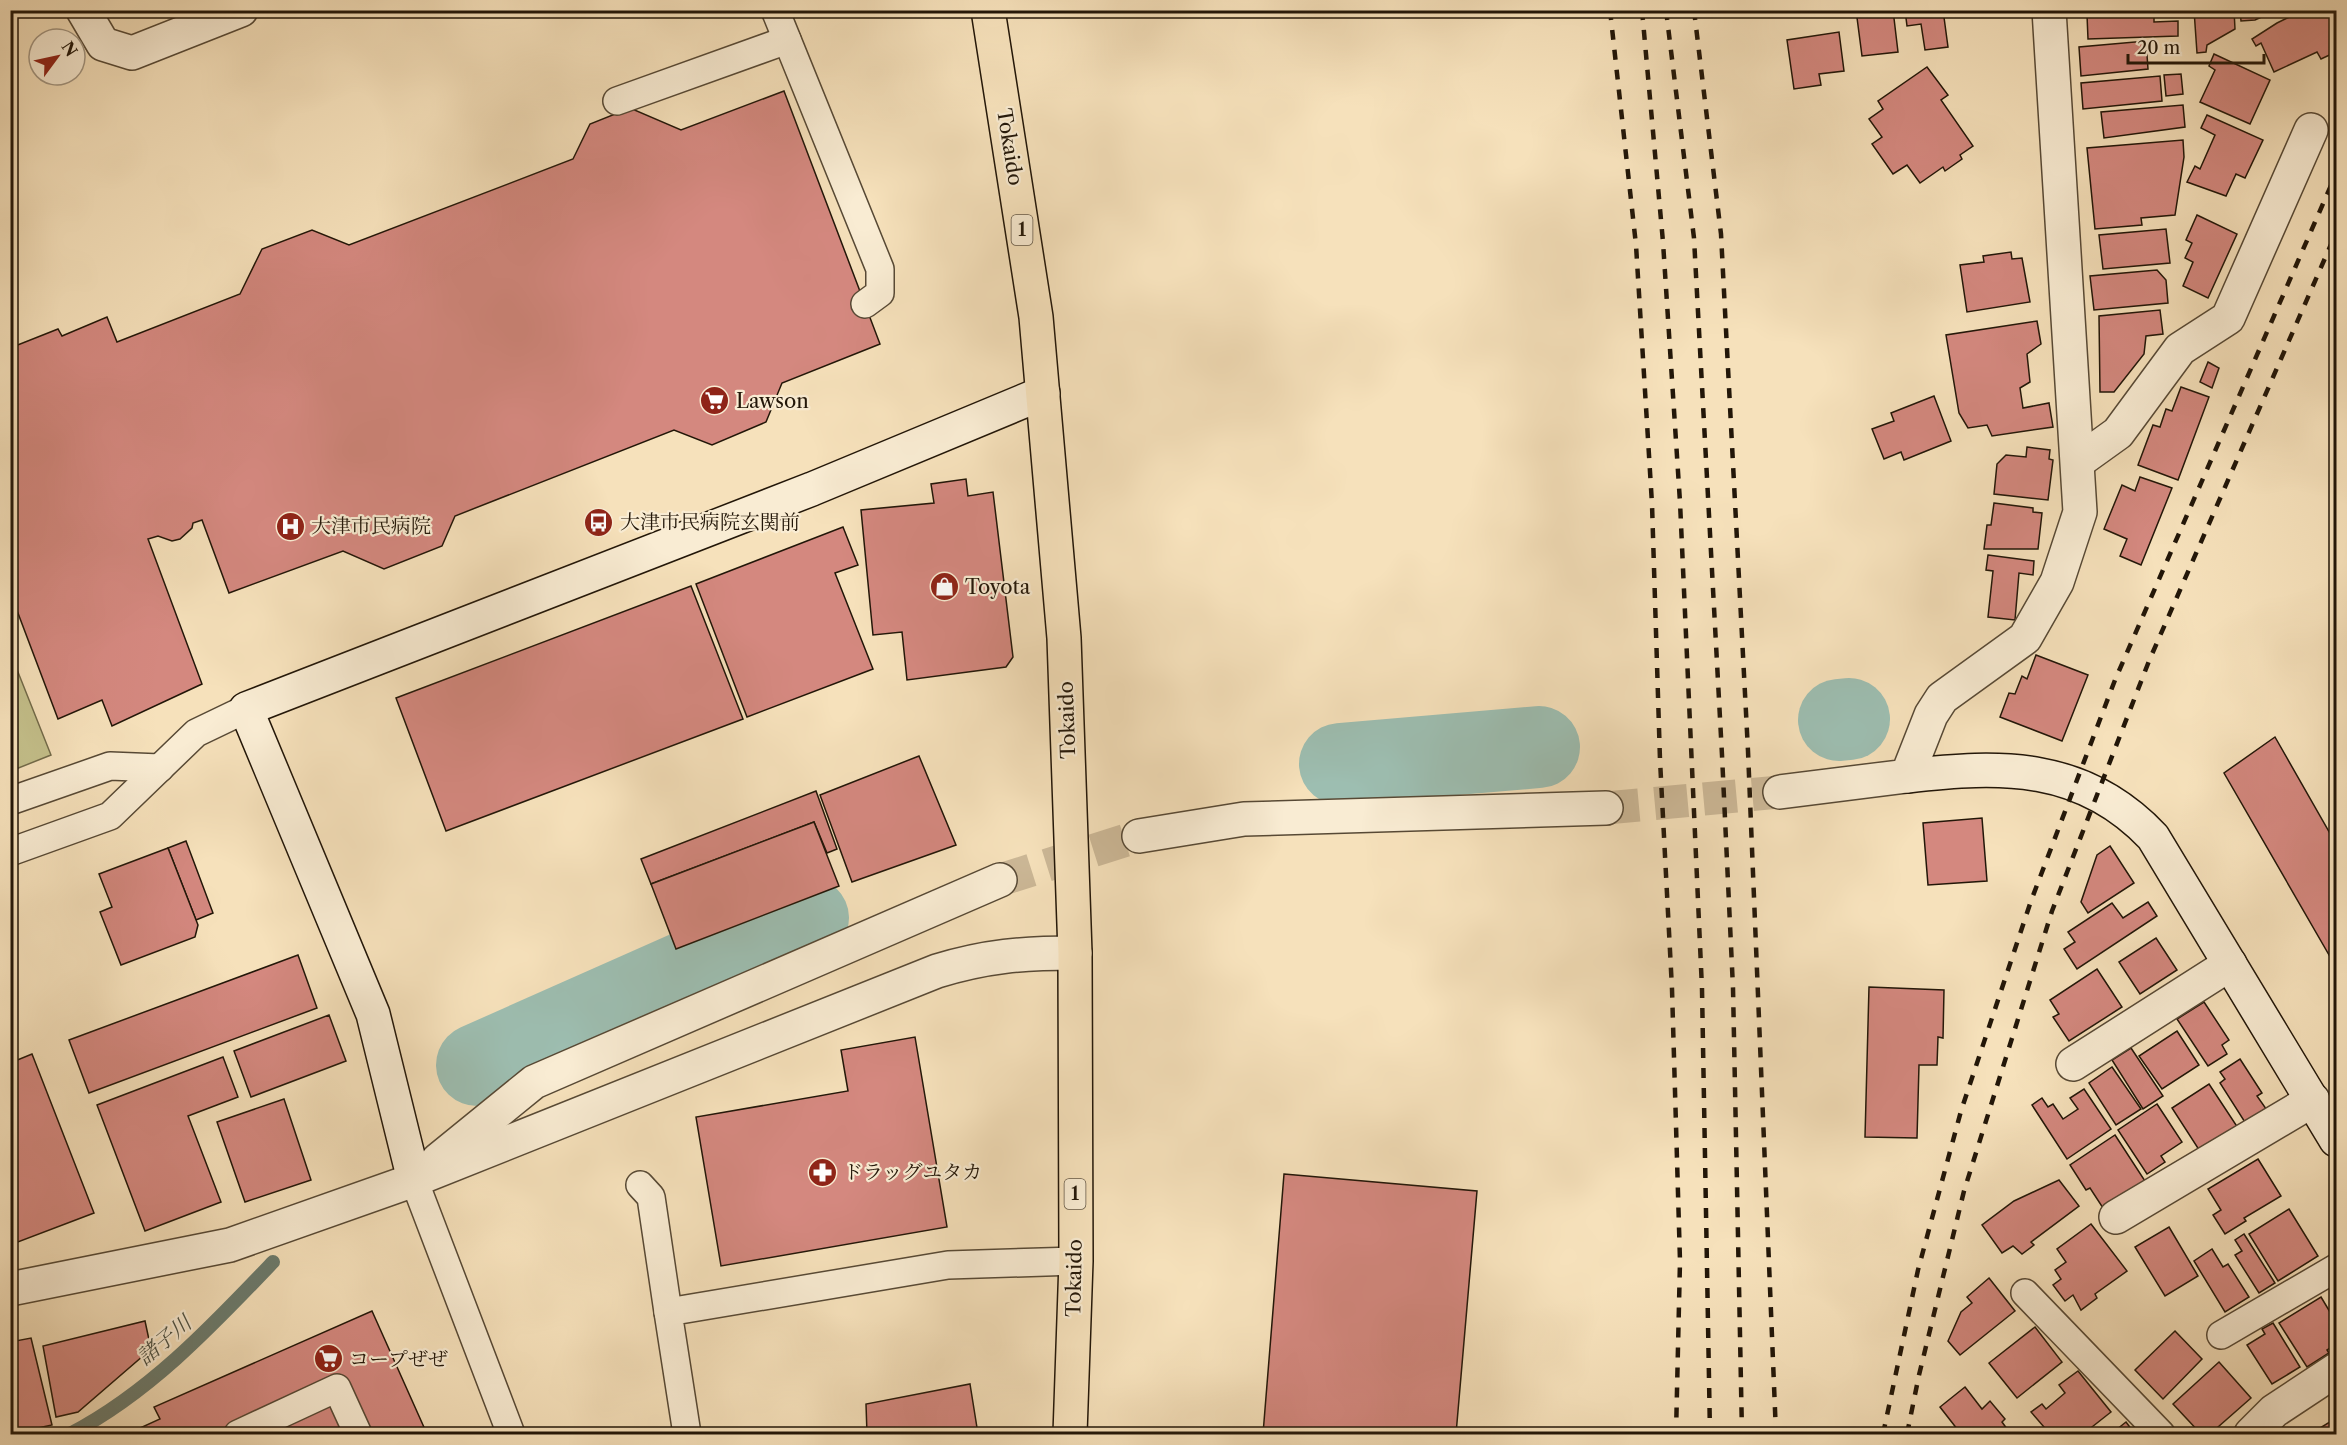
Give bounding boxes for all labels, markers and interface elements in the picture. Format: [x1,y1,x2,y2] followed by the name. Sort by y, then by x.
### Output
[27,27,87,87] north arrow
[2128,27,2264,65] scale bar
[2137,37,2181,59] text: 20 m
[57,38,82,60] text: N
[992,107,1028,187] street label: Tokaido
[1012,215,1032,245] road number: 1
[699,385,731,417] supermarket icon: Lawson
[736,389,809,413] place label: Lawson
[583,506,615,538] bus stop icon: 大津市民病院玄関前
[274,510,306,542] hospital icon: 大津市民病院
[620,510,800,534] place label: 大津市民病院玄関前
[311,514,431,538] place label: 大津市民病院
[928,571,960,603] shop icon: Toyota
[965,575,1031,599] place label: Toyota
[1054,681,1080,759] street label: Tokaido
[806,1156,838,1188] pharmacy icon: ドラッグユタカ
[843,1160,982,1184] place label: ドラッグユタカ
[1064,1179,1086,1209] road number: 1
[1061,1239,1087,1317] street label: Tokaido
[132,1309,198,1370] water label: 諸子川
[312,1343,344,1375] supermarket icon: コープぜぜ
[349,1347,448,1371] place label: コープぜぜ

